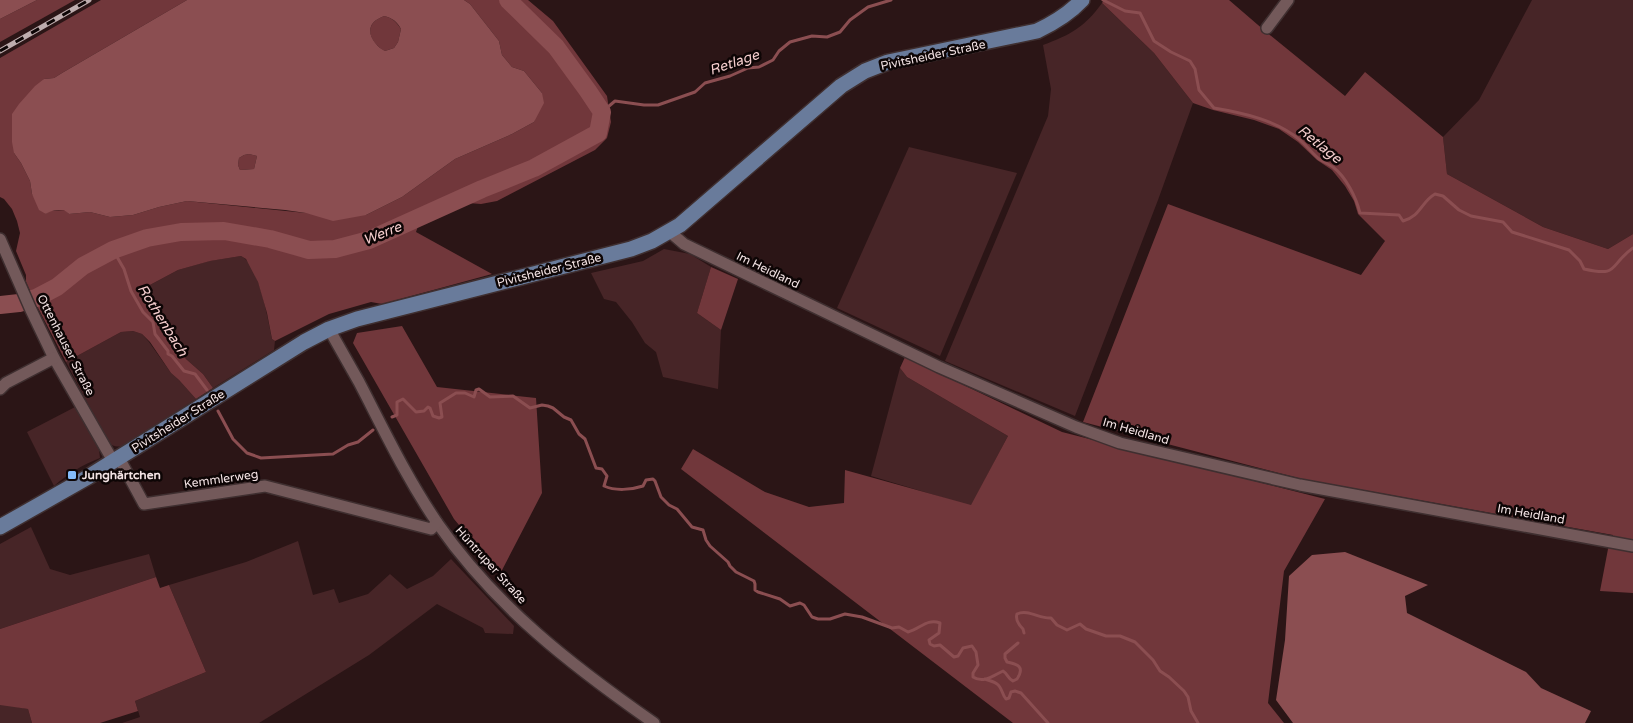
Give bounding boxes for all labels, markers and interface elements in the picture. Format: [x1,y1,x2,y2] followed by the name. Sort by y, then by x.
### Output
[879,37,987,73] street label: Pivitsheider Straße
[707,46,762,79] water label: Retlage
[1294,122,1346,168] water label: Retlage
[361,218,405,249] water label: Werre
[734,249,802,291] street label: Im Heidland
[495,250,603,290] street label: Pivitsheider Straße
[134,281,192,360] water label: Rothenbach
[34,292,98,398] street label: Ottenhauser Straße
[129,387,227,455] street label: Pivitsheider Straße
[1101,415,1171,447] street label: Im Heidland
[183,467,259,491] street label: Kemmlerweg
[81,468,161,483] place label: Junghärtchen
[66,469,78,481] marker: Junghärtchen
[1496,501,1566,527] street label: Im Heidland
[453,523,529,607] street label: Hüntruper Straße

